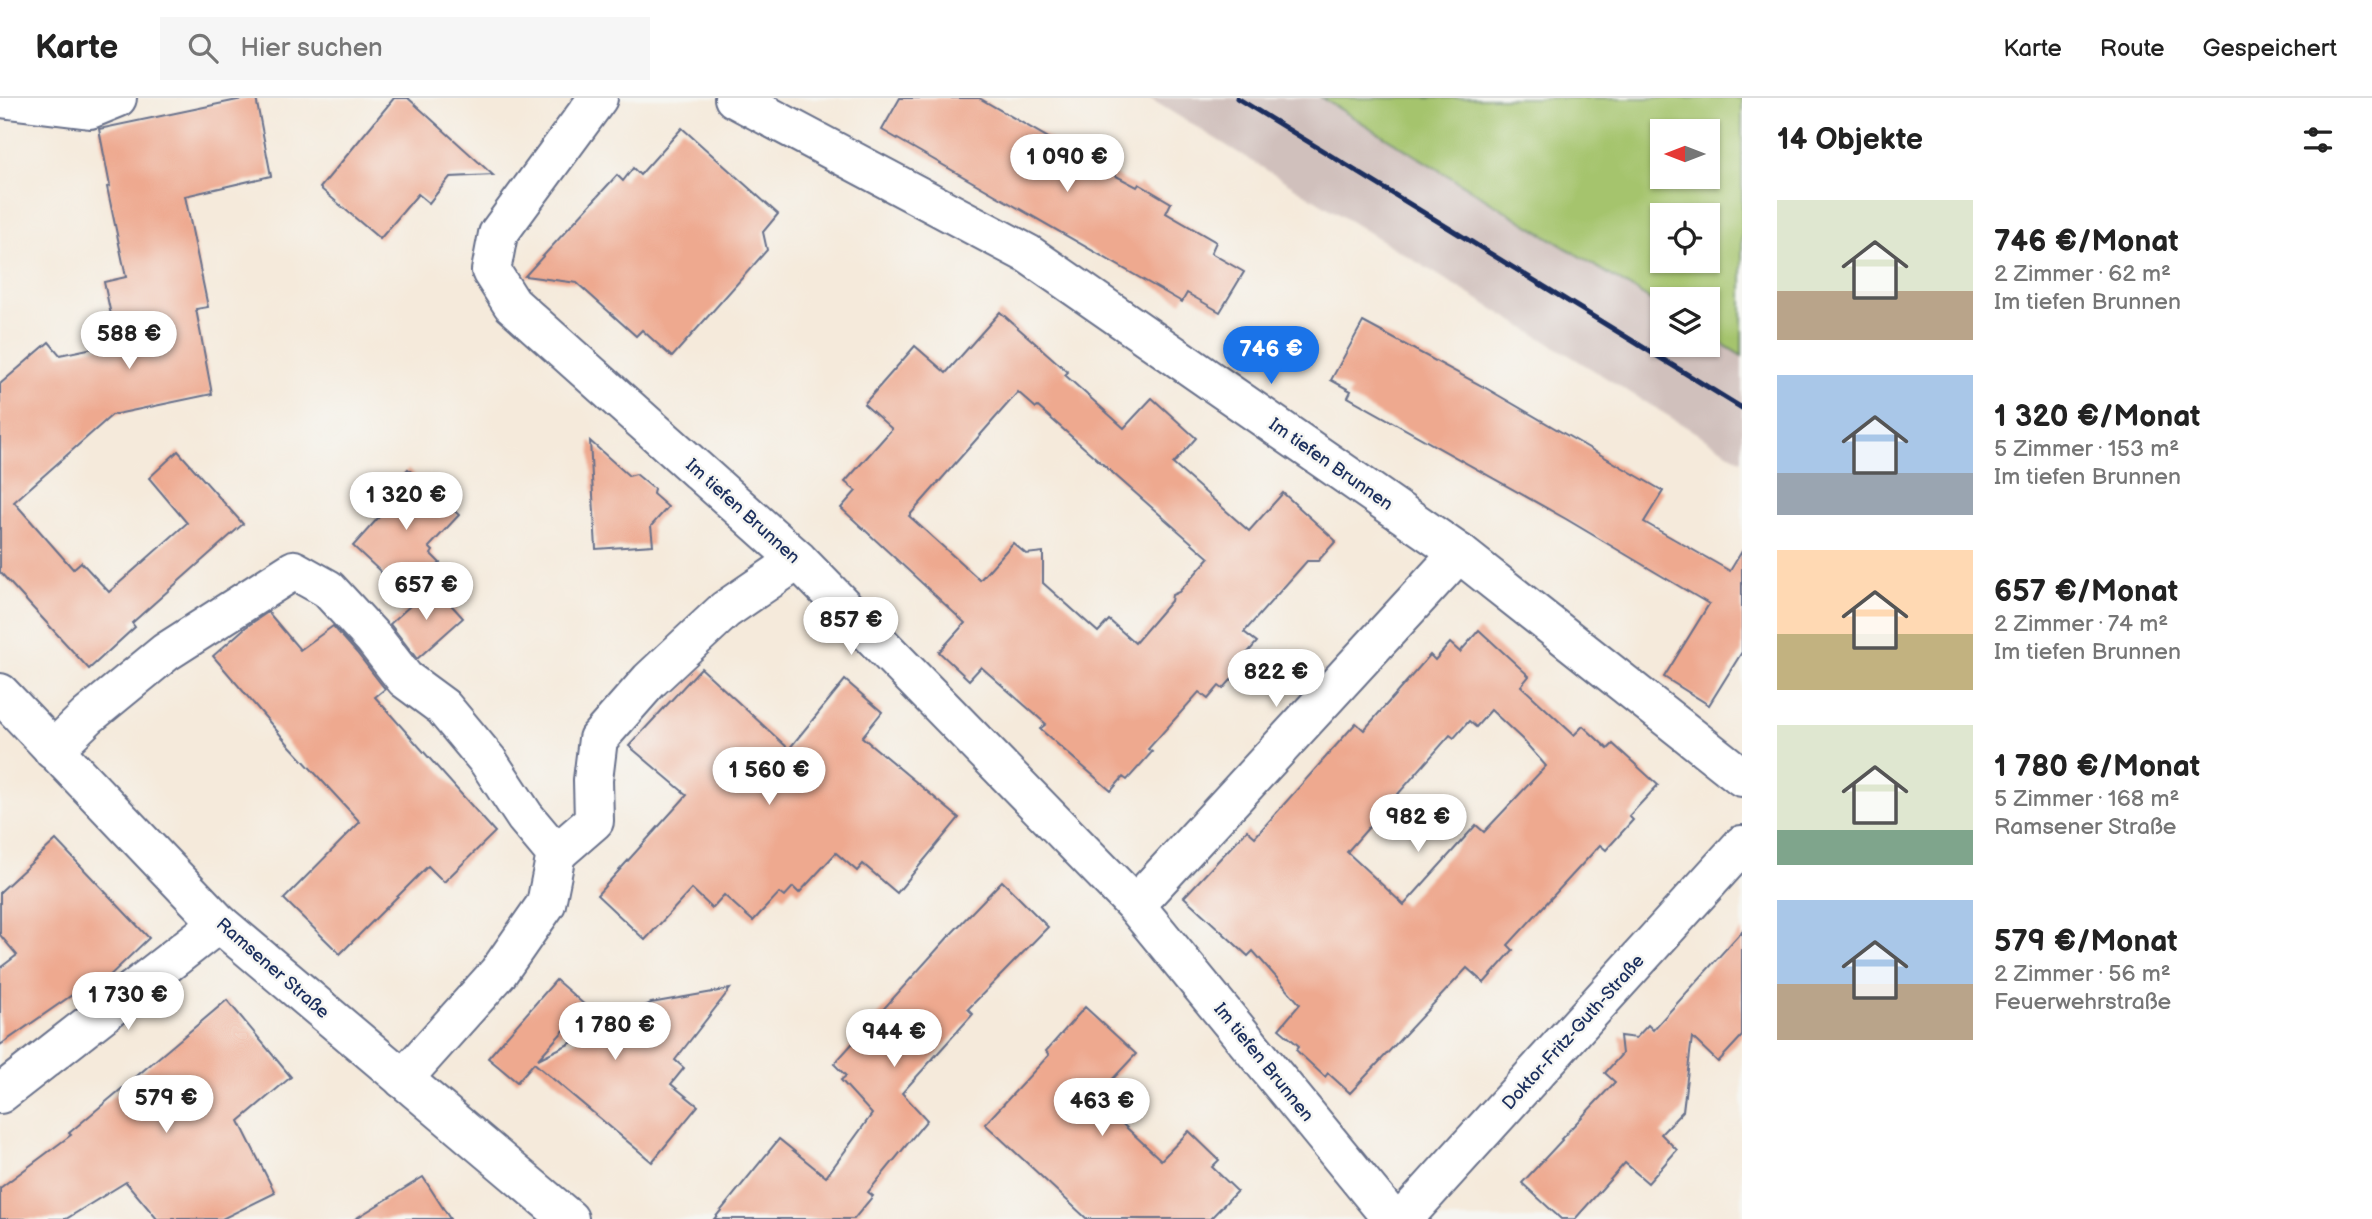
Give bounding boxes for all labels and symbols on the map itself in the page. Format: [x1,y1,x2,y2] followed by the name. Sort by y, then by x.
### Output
[1650,119,1720,189] north arrow
[1002,134,1132,194] pin: 1 090 €
[80,312,178,371] pin: 588 €
[1222,327,1320,386] pin: 746 €
[1265,414,1397,515] street label: Im tiefen Brunnen
[681,455,804,568] street label: Im tiefen Brunnen
[341,472,471,532] pin: 1 320 €
[377,562,475,622] pin: 657 €
[802,598,900,657] pin: 857 €
[1227,650,1325,709] pin: 822 €
[704,748,834,807] pin: 1 560 €
[1369,794,1467,854] pin: 982 €
[212,914,334,1023] street label: Ramsener Straße
[1498,950,1649,1114] street label: Doktor-Fritz-Guth-Straße
[63,972,193,1032] pin: 1 730 €
[1209,999,1318,1126] street label: Im tiefen Brunnen
[550,1002,680,1062] pin: 1 780 €
[845,1010,943,1069] pin: 944 €
[117,1076,215,1135] pin: 579 €
[1053,1079,1151,1138] pin: 463 €

